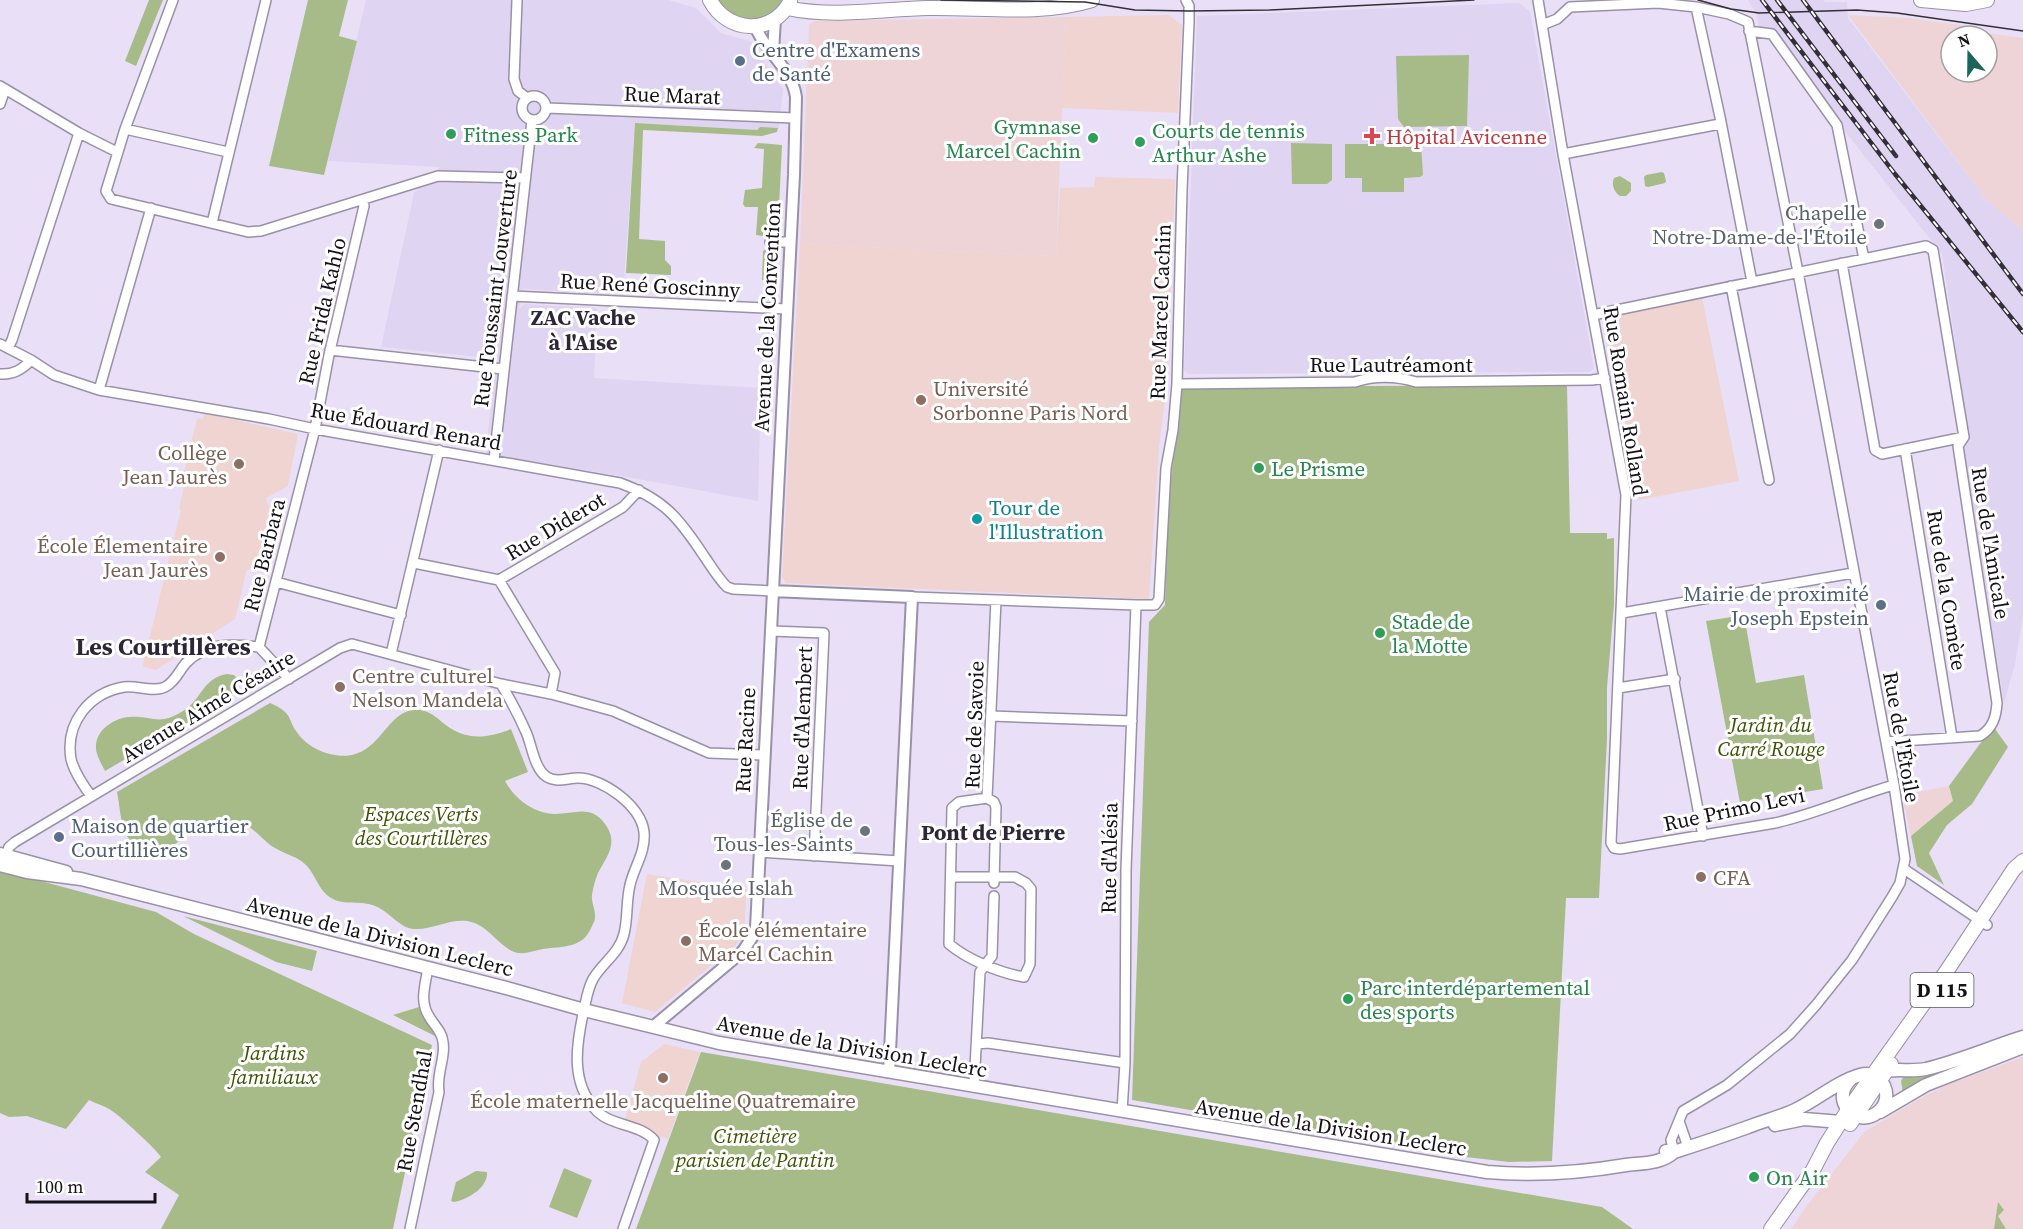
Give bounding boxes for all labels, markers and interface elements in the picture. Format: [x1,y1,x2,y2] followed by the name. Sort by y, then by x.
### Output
[1939,24,1999,84] north arrow
[1955,27,1973,52] text: N
[752,35,920,88] place label: Centre d'Examens de Santé
[733,54,747,68] marker: Centre d'Examens de Santé
[623,79,721,111] street label: Rue Marat
[946,112,1081,165] place label: Gymnase Marcel Cachin
[1152,116,1305,169] place label: Courts de tennis Arthur Ashe
[463,120,578,149] place label: Fitness Park
[1386,122,1547,151] place label: Hôpital Avicenne
[444,127,458,141] marker: Fitness Park
[1363,127,1381,145] marker: Hôpital Avicenne
[1086,131,1100,145] marker: Gymnase Marcel Cachin
[1133,135,1147,149] marker: Courts de tennis Arthur Ashe
[466,168,524,408] street label: Rue Toussaint Louverture
[1652,198,1867,251] place label: Chapelle Notre-Dame-de-l'Étoile
[746,201,788,433] street label: Avenue de la Convention
[1872,217,1886,231] marker: Chapelle Notre-Dame-de-l'Étoile
[1142,223,1178,401] street label: Rue Marcel Cachin
[291,235,353,387] street label: Rue Frida Kahlo
[559,266,741,304] street label: Rue René Goscinny
[531,302,635,357] district label: ZAC Vache à l'Aise
[1597,304,1655,498] street label: Rue Romain Rolland
[1309,350,1473,379] street label: Rue Lautréamont
[933,374,1128,427] place label: Université Sorbonne Paris Nord
[914,393,928,407] marker: Université Sorbonne Paris Nord
[308,395,504,457] street label: Rue Édouard Renard
[121,438,227,491] place label: Collège Jean Jaurès
[1271,454,1365,483] place label: Le Prisme
[232,457,246,471] marker: Collège Jean Jaurès
[1252,461,1266,475] marker: Le Prisme
[1965,465,2017,621] street label: Rue de l'Amicale
[500,485,610,567] street label: Rue Diderot
[989,493,1104,546] place label: Tour de l'Illustration
[236,495,292,615] street label: Rue Barbara
[1920,508,1974,672] street label: Rue de la Comète
[970,512,984,526] marker: Tour de l'Illustration
[37,531,208,584] place label: École Élementaire Jean Jaurès
[213,550,227,564] marker: École Élementaire Jean Jaurès
[1683,579,1869,632] place label: Mairie de proximité Joseph Epstein
[1874,598,1888,612] marker: Mairie de proximité Joseph Epstein
[1392,607,1470,660] place label: Stade de la Motte
[1373,626,1387,640] marker: Stade de la Motte
[75,630,251,663] district label: Les Courtillères
[116,643,300,769] street label: Avenue Aimé Césaire
[785,646,819,790] street label: Rue d'Alembert
[957,660,991,790] street label: Rue de Savoie
[352,661,503,714] place label: Centre culturel Nelson Mandela
[1876,669,1928,805] street label: Rue de l'Étoile
[333,680,347,694] marker: Centre culturel Nelson Mandela
[728,687,762,793] street label: Rue Racine
[1717,710,1825,763] park label: Jardin du Carré Rouge
[1661,780,1807,838] street label: Rue Primo Levi
[355,799,488,852] park label: Espaces Verts des Courtillères
[1094,802,1124,914] street label: Rue d'Alésia
[714,805,853,858] place label: Église de Tous-les-Saints
[71,811,249,864] place label: Maison de quartier Courtillières
[921,817,1065,847] district label: Pont de Pierre
[858,824,872,838] marker: Église de Tous-les-Saints
[52,830,66,844] marker: Maison de quartier Courtillières
[719,858,733,872] marker: Mosquée Islah
[1713,863,1751,892] place label: CFA
[1694,870,1708,884] marker: CFA
[659,873,793,902] place label: Mosquée Islah
[243,889,517,983] street label: Avenue de la Division Leclerc
[698,915,867,968] place label: École élémentaire Marcel Cachin
[679,934,693,948] marker: École élémentaire Marcel Cachin
[1360,973,1590,1026] place label: Parc interdépartemental des sports
[1910,973,1974,1007] road number: D 115
[1341,992,1355,1006] marker: Parc interdépartemental des sports
[714,1008,990,1084] street label: Avenue de la Division Leclerc
[227,1038,318,1091] park label: Jardins familiaux
[389,1048,439,1174] street label: Rue Stendhal
[656,1071,670,1085] marker: École maternelle Jacqueline Quatremaire
[470,1086,856,1115] place label: École maternelle Jacqueline Quatremaire
[1193,1091,1469,1163] street label: Avenue de la Division Leclerc
[673,1121,835,1174] park label: Cimetière parisien de Pantin
[1766,1163,1828,1192] place label: On Air
[27,1166,154,1204] scale bar
[1747,1170,1761,1184] marker: On Air
[36,1174,83,1199] text: 100 m

